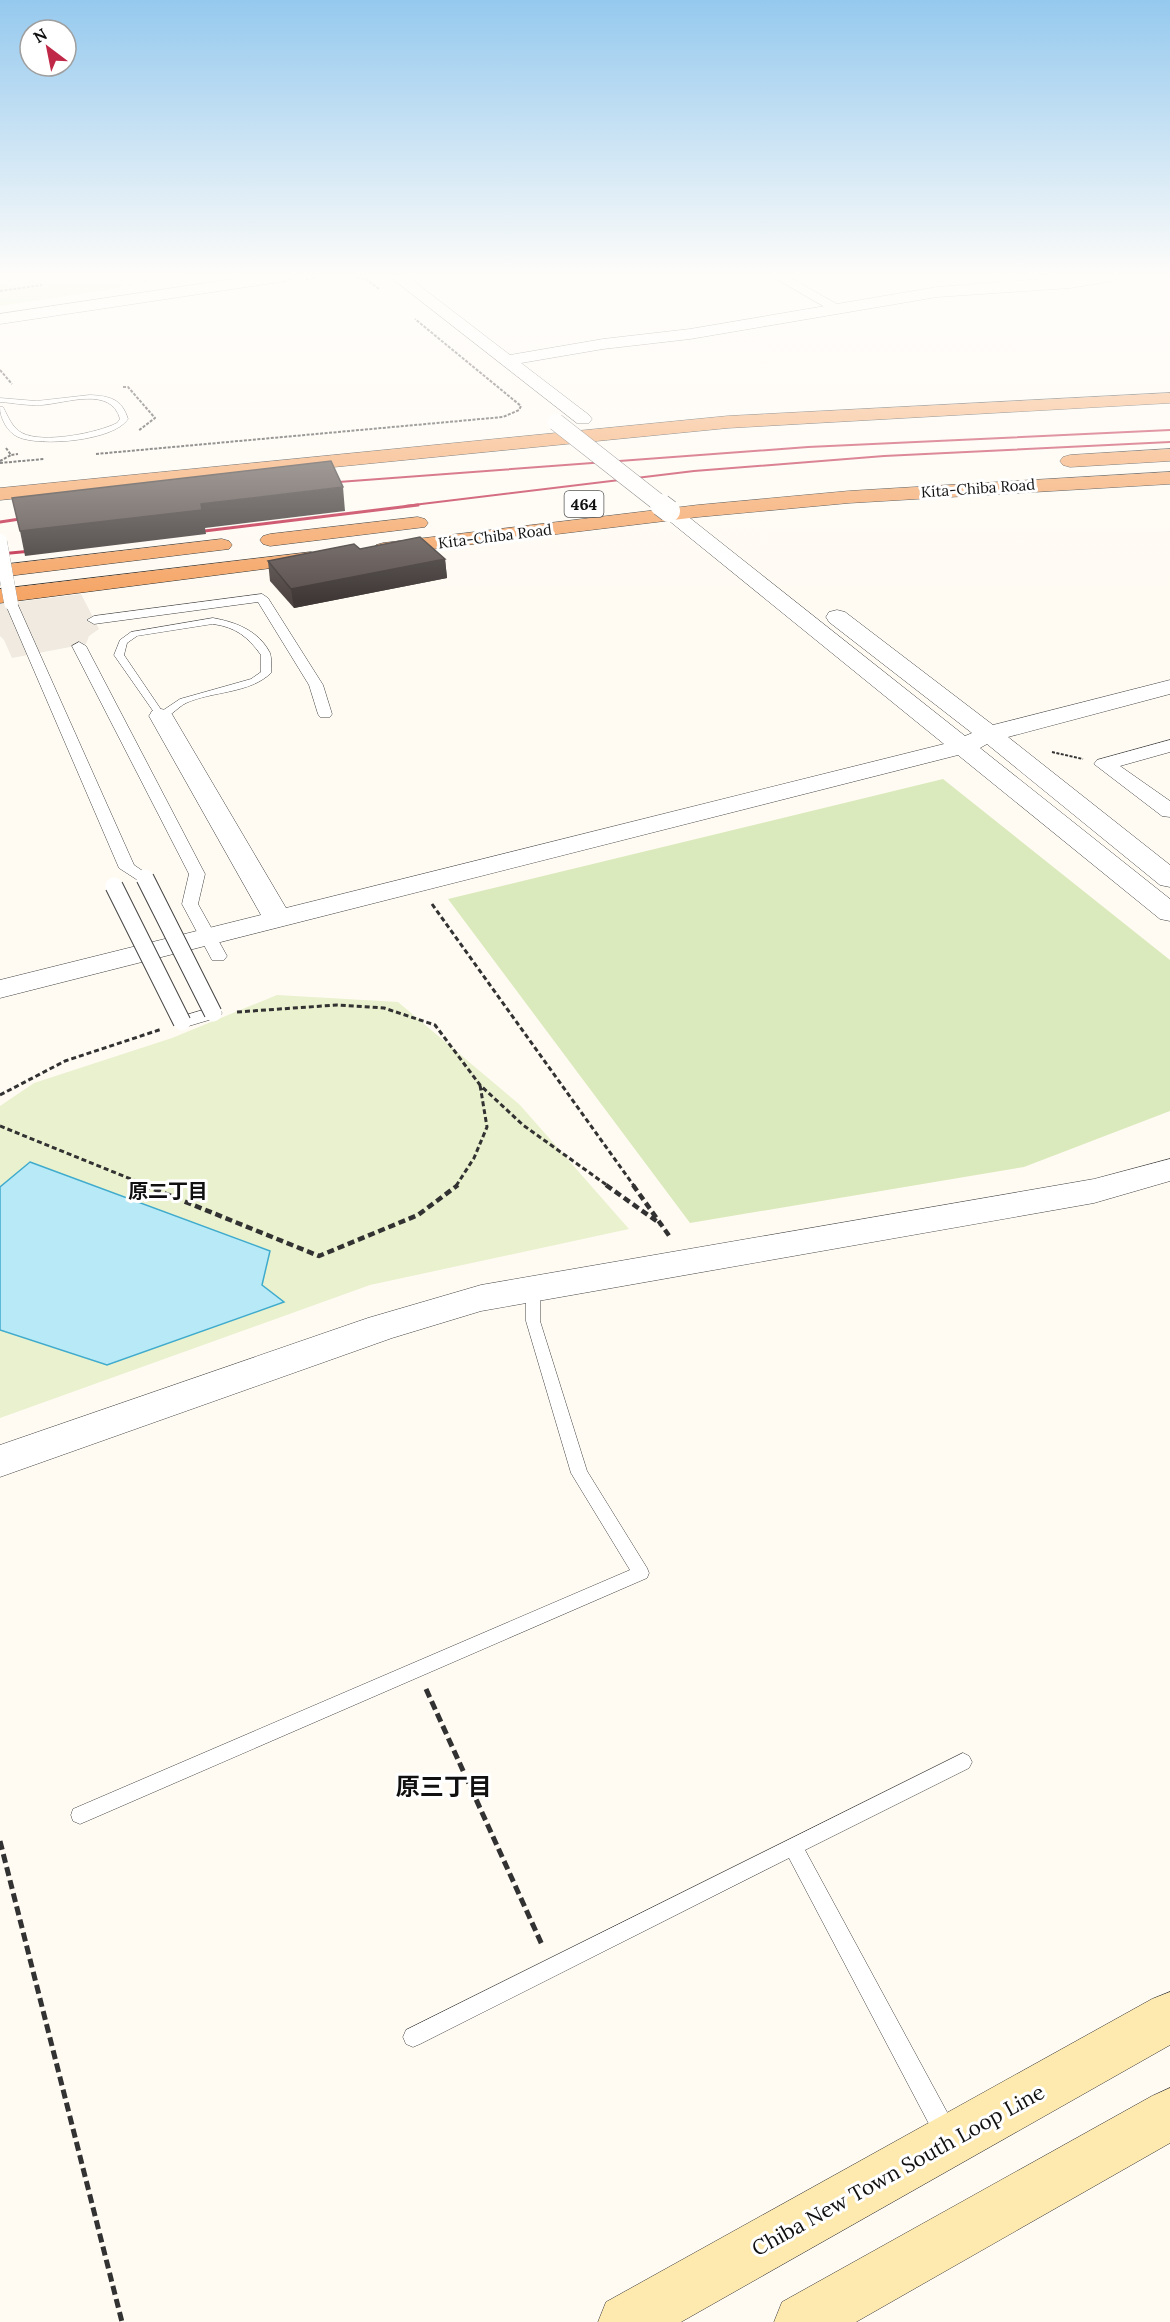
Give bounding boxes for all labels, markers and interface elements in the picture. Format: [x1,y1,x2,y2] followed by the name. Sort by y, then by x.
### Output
[18,18,78,78] north arrow
[30,24,51,47] text: N
[920,475,1036,501] street label: Kita-Chiba Road
[564,491,604,517] road number: 464
[437,520,553,552] street label: Kita-Chiba Road
[128,1178,208,1203] district label: 原二丁目
[396,1771,492,1802] district label: 原三丁目
[747,2078,1049,2262] street label: Chiba New Town South Loop Line

